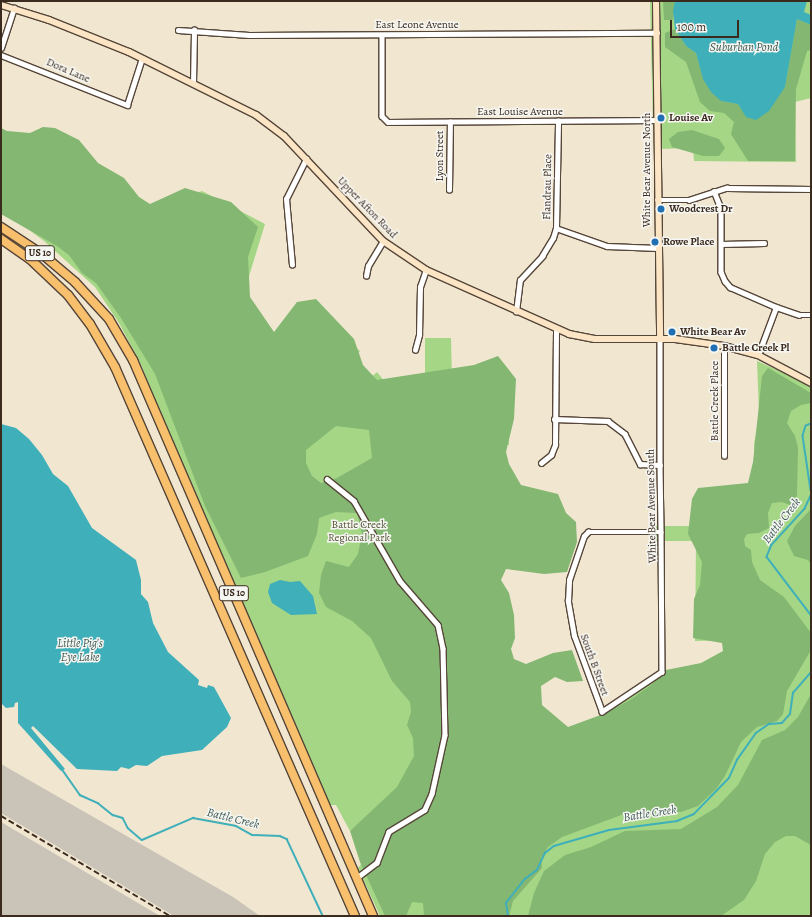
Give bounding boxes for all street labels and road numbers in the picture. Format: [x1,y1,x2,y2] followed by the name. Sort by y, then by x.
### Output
[375,18,459,32] street label: East Leone Avenue
[44,56,92,86] street label: Dora Lane
[477,105,563,119] street label: East Louise Avenue
[640,113,654,227] street label: White Bear Avenue North
[433,131,447,181] street label: Lyon Street
[541,154,555,220] street label: Flandrau Place
[334,175,400,241] street label: Upper Afton Road
[24,245,56,261] road number: US 10
[708,361,722,441] street label: Battle Creek Place
[644,449,660,563] street label: White Bear Avenue South
[218,585,250,601] road number: US 10
[577,632,611,698] street label: South B Street

